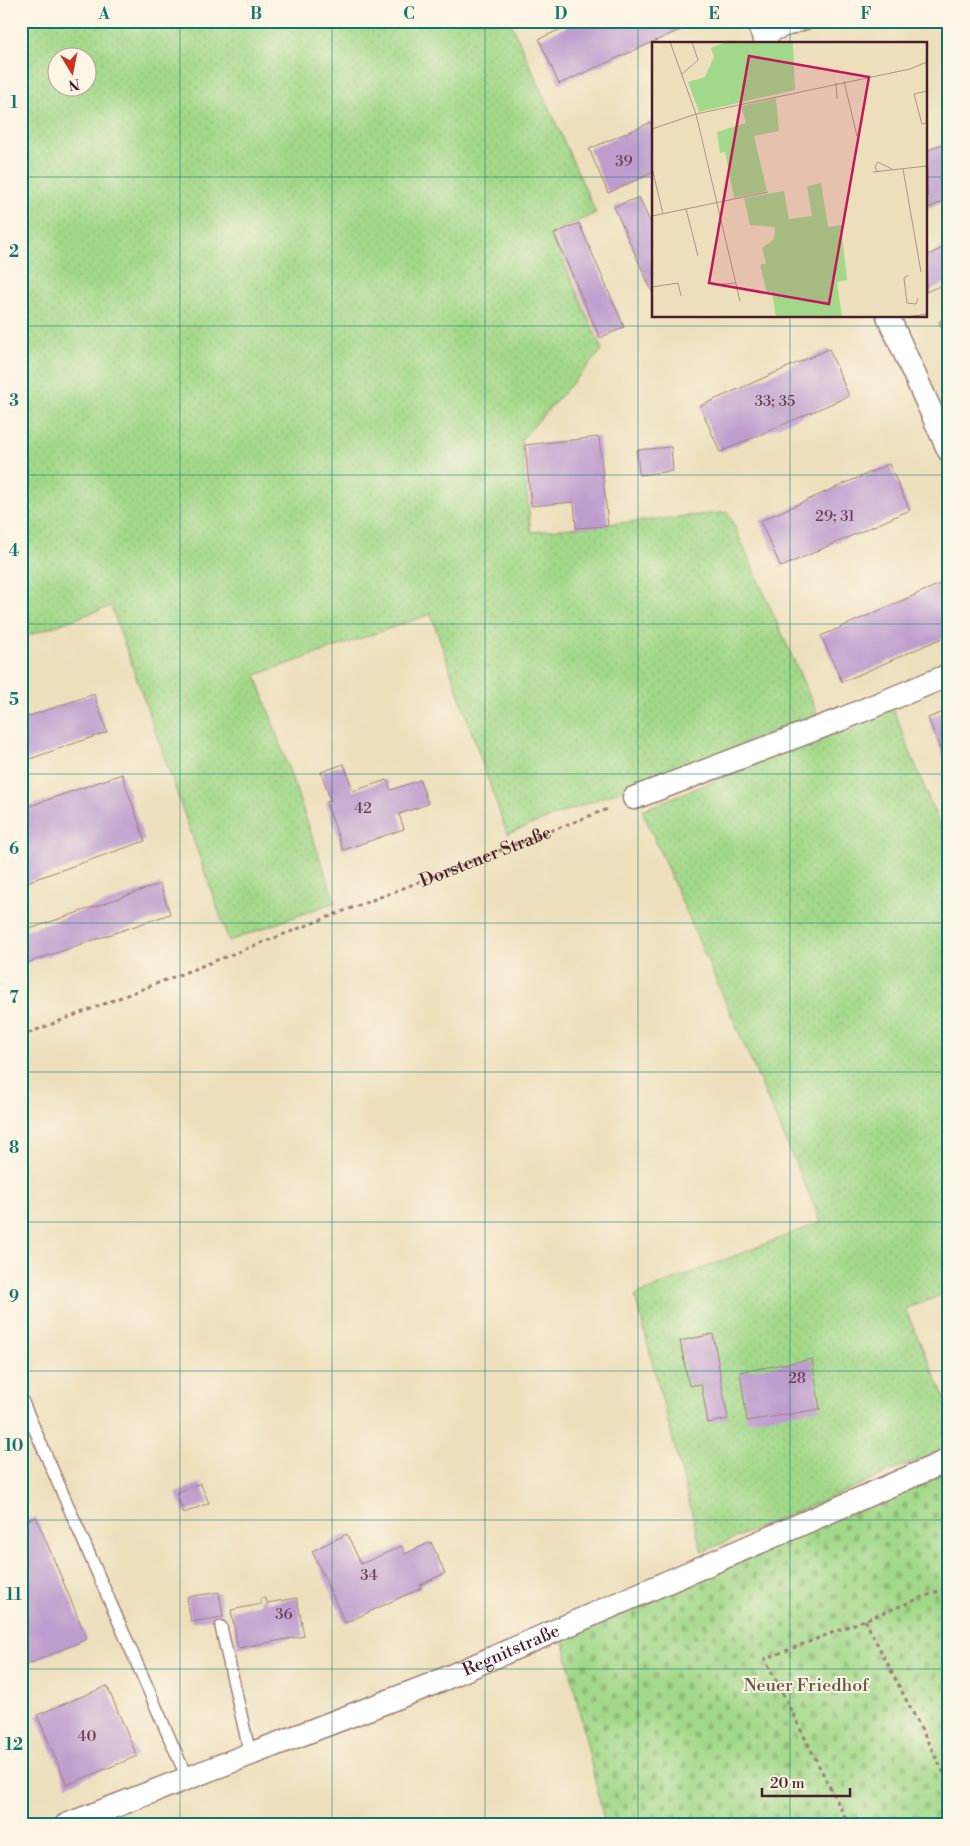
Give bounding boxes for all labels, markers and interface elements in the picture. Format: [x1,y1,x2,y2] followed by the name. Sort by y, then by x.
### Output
[97,4,110,24] text: A
[250,4,262,24] text: B
[403,4,415,24] text: C
[555,4,568,24] text: D
[708,4,720,24] text: E
[860,4,872,24] text: F
[652,42,928,318] inset map
[48,48,98,98] north arrow
[67,74,81,94] text: N
[10,93,18,113] text: 1
[615,152,633,171] house number: 39
[9,242,19,262] text: 2
[9,391,19,411] text: 3
[755,392,795,411] house number: 33; 35
[815,507,855,526] house number: 29; 31
[9,541,20,561] text: 4
[9,690,19,710] text: 5
[354,799,372,818] house number: 42
[416,820,555,892] street label: Dorstener Straße
[9,839,19,859] text: 6
[9,988,19,1008] text: 7
[9,1138,19,1158] text: 8
[9,1287,19,1307] text: 9
[788,1369,806,1388] house number: 28
[5,1436,23,1456] text: 10
[360,1566,378,1585] house number: 34
[6,1585,22,1605] text: 11
[275,1605,293,1624] house number: 36
[458,1619,563,1681] street label: Regnitstraße
[743,1674,870,1697] park label: Neuer Friedhof
[78,1727,96,1746] house number: 40
[5,1735,23,1755] text: 12
[762,1766,850,1798] scale bar
[770,1774,805,1793] text: 20 m

